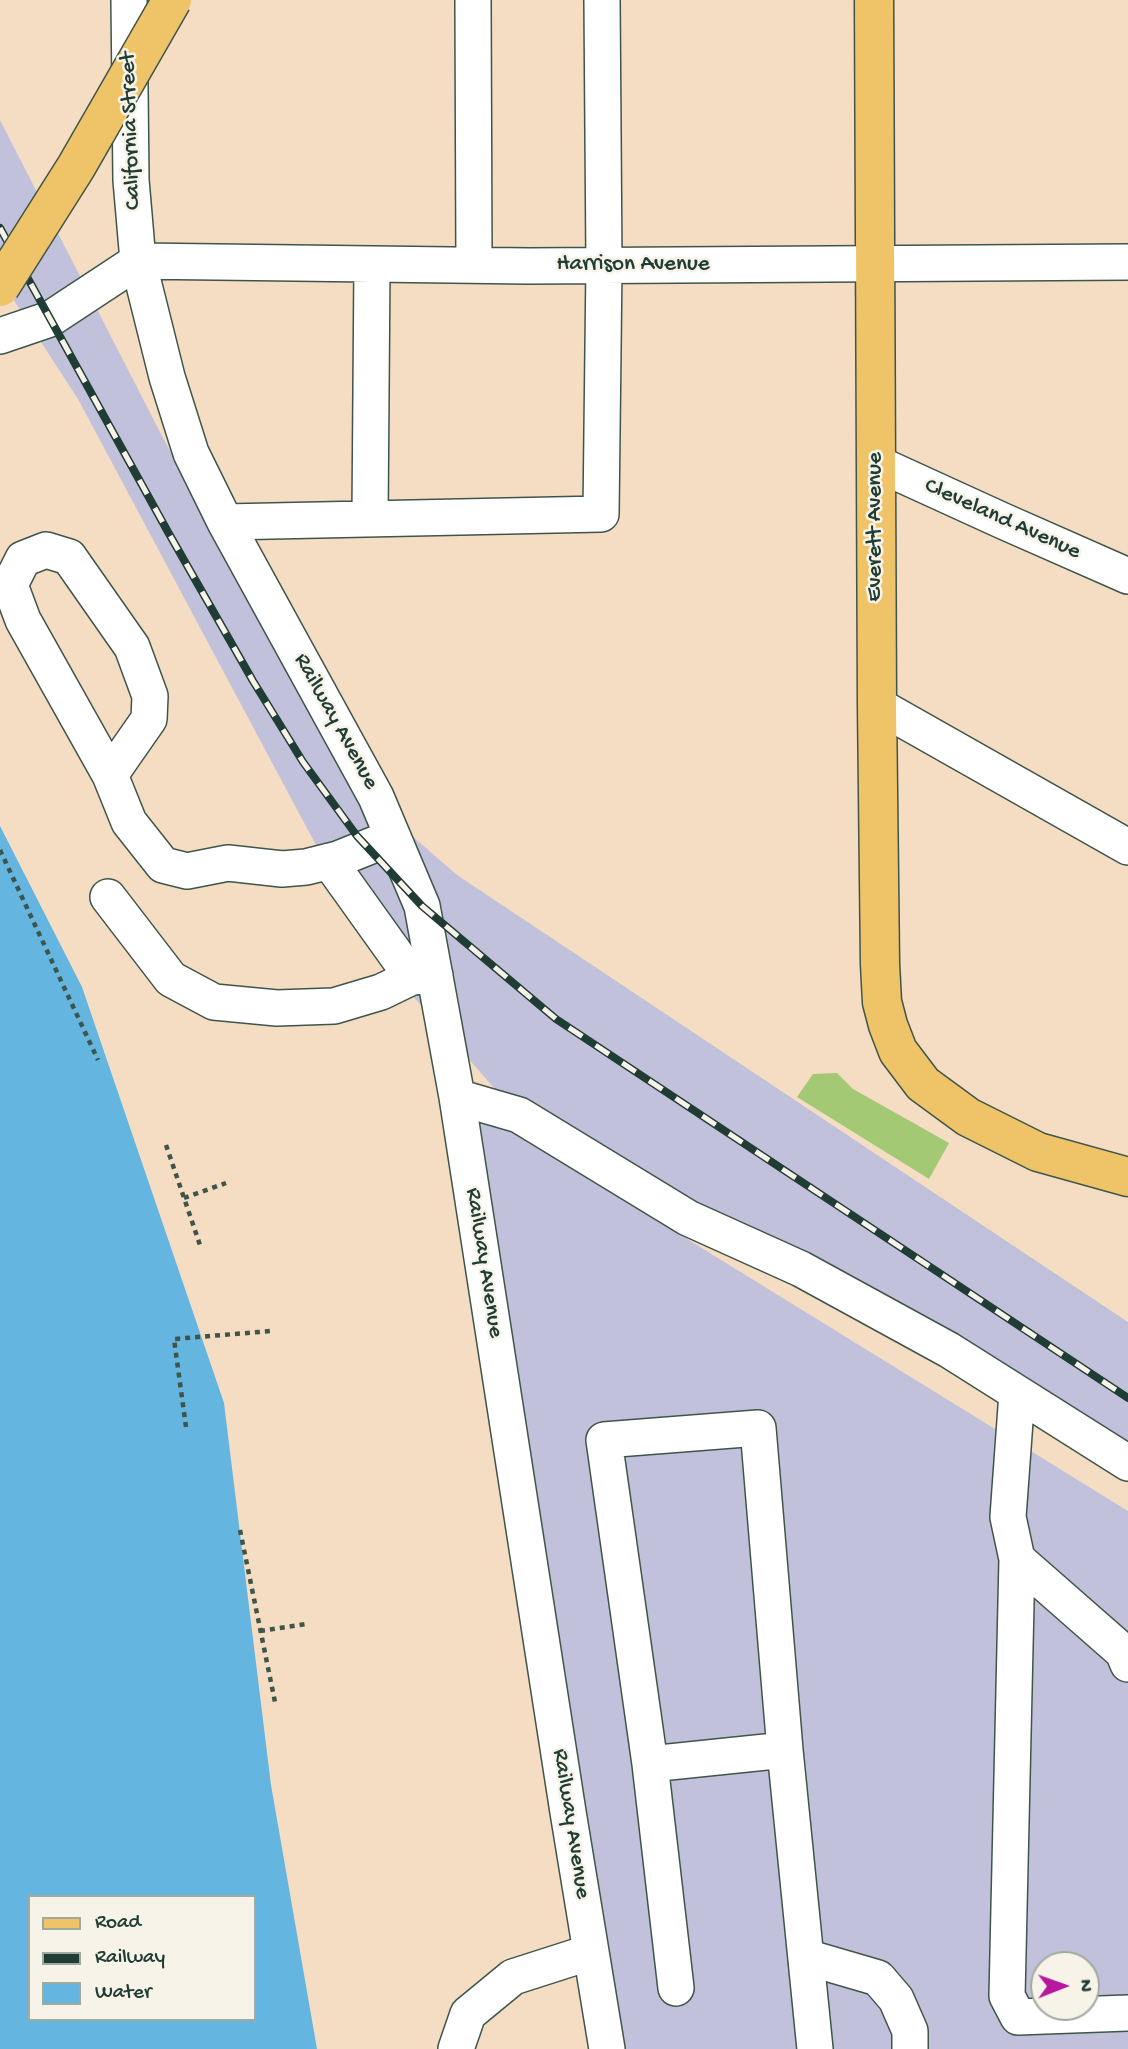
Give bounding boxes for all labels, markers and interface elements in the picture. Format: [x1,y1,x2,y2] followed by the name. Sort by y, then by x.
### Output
[115,52,149,210] street label: California Street
[556,251,710,279] street label: Harrison Avenue
[862,452,890,602] street label: Everett Avenue
[920,473,1084,567] street label: Cleveland Avenue
[286,649,384,795] street label: Railway Avenue
[458,1186,508,1340] street label: Railway Avenue
[545,1747,595,1901] street label: Railway Avenue
[28,1895,256,2021] legend
[95,1911,141,1936] text: Road
[95,1946,165,1971] text: Railway
[1030,1951,1100,2021] north arrow
[1073,1979,1096,1992] text: N
[95,1981,151,2006] text: Water

